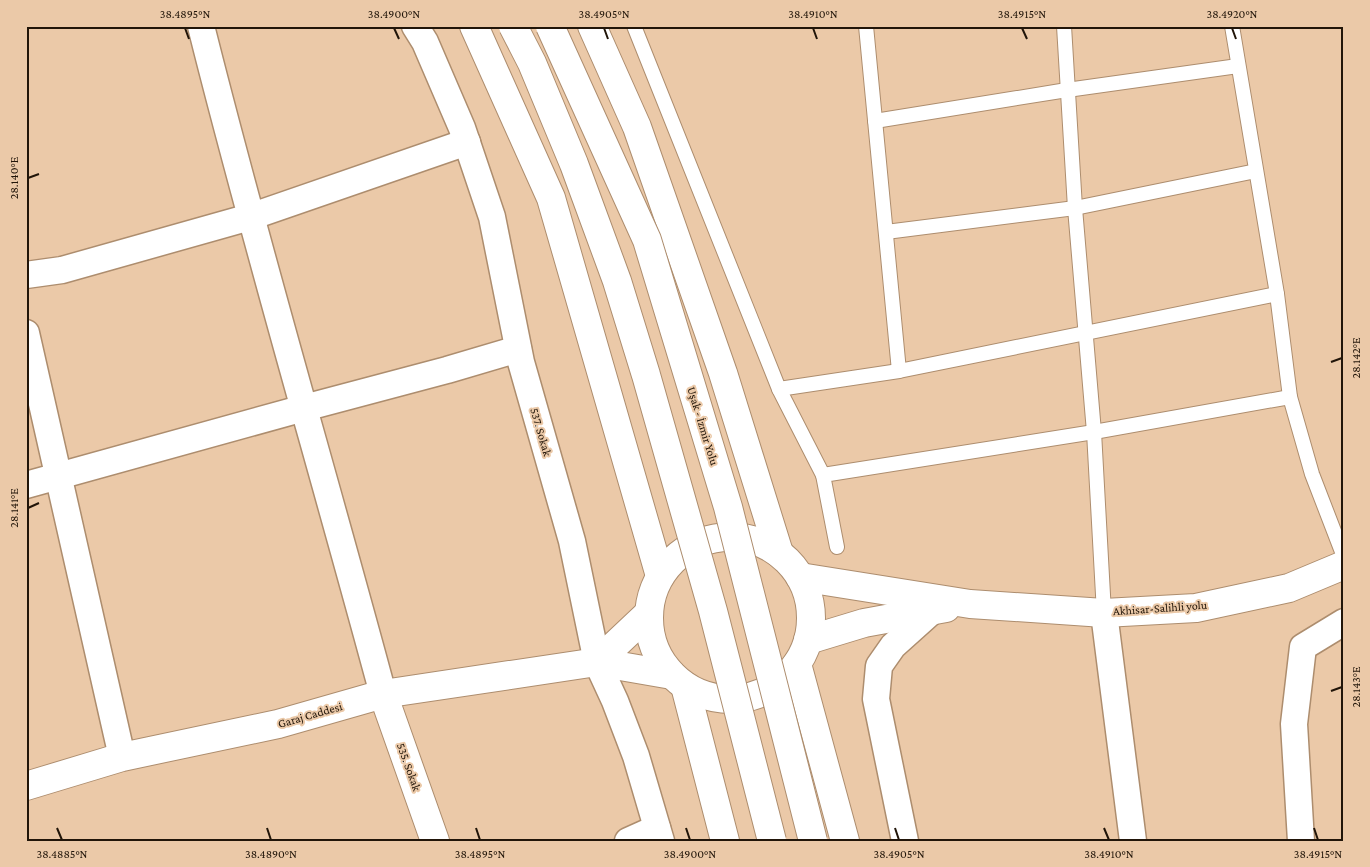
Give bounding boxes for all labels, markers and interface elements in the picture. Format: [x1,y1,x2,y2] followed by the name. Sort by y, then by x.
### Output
[160,7,210,21] text: 38.4895°N
[368,7,420,21] text: 38.4900°N
[578,7,630,21] text: 38.4905°N
[788,7,838,21] text: 38.4910°N
[998,7,1046,21] text: 38.4915°N
[1206,7,1258,21] text: 38.4920°N
[7,156,21,199] text: 28.140°E
[1349,337,1363,379] text: 28.142°E
[684,385,722,468] street label: Uşak - İzmir Yolu
[527,406,555,458] street label: 537. Sokak
[7,488,21,528] text: 28.141°E
[1112,598,1208,618] street label: Akhisar-Salihli yolu
[1349,666,1363,708] text: 28.143°E
[276,699,344,731] street label: Garaj Caddesi
[394,741,424,793] street label: 535. Sokak
[36,847,88,861] text: 38.4885°N
[245,847,297,861] text: 38.4890°N
[455,847,505,861] text: 38.4895°N
[664,847,716,861] text: 38.4900°N
[873,847,925,861] text: 38.4905°N
[1084,847,1134,861] text: 38.4910°N
[1294,847,1342,861] text: 38.4915°N

